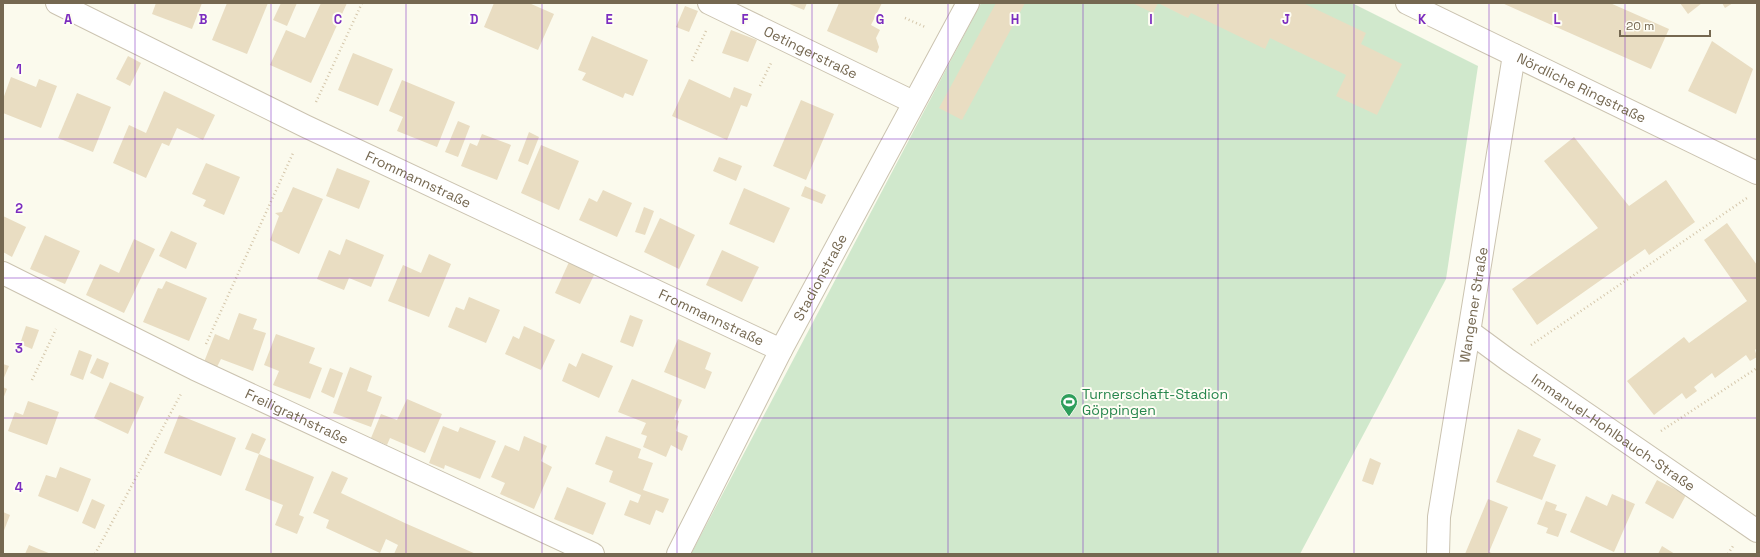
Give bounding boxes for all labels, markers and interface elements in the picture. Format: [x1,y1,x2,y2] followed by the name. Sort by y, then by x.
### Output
[64,11,73,28] text: A
[199,11,208,28] text: B
[334,11,342,28] text: C
[470,11,479,28] text: D
[605,11,613,28] text: E
[742,11,749,28] text: F
[876,11,884,28] text: G
[1011,11,1019,28] text: H
[1149,11,1153,28] text: I
[1282,11,1290,28] text: J
[1418,11,1427,28] text: K
[1553,11,1561,28] text: L
[1620,12,1710,38] scale bar
[1626,18,1654,34] text: 20 m
[761,22,861,83] street label: Oetingerstraße
[1514,49,1649,127] street label: Nördliche Ringstraße
[16,61,22,78] text: 1
[363,147,474,212] street label: Frommannstraße
[15,200,23,217] text: 2
[789,231,851,324] street label: Stadionstraße
[1455,246,1492,364] street label: Wangener Straße
[656,285,767,350] street label: Frommannstraße
[15,340,23,357] text: 3
[1528,370,1699,495] street label: Immanuel-Hohlbauch-Straße
[242,385,351,448] street label: Freiligrathstraße
[1082,385,1228,419] place label: Turnerschaft-Stadion Göppingen
[1059,392,1079,417] sports icon: Turnerschaft-Stadion Göppingen
[15,479,23,496] text: 4

